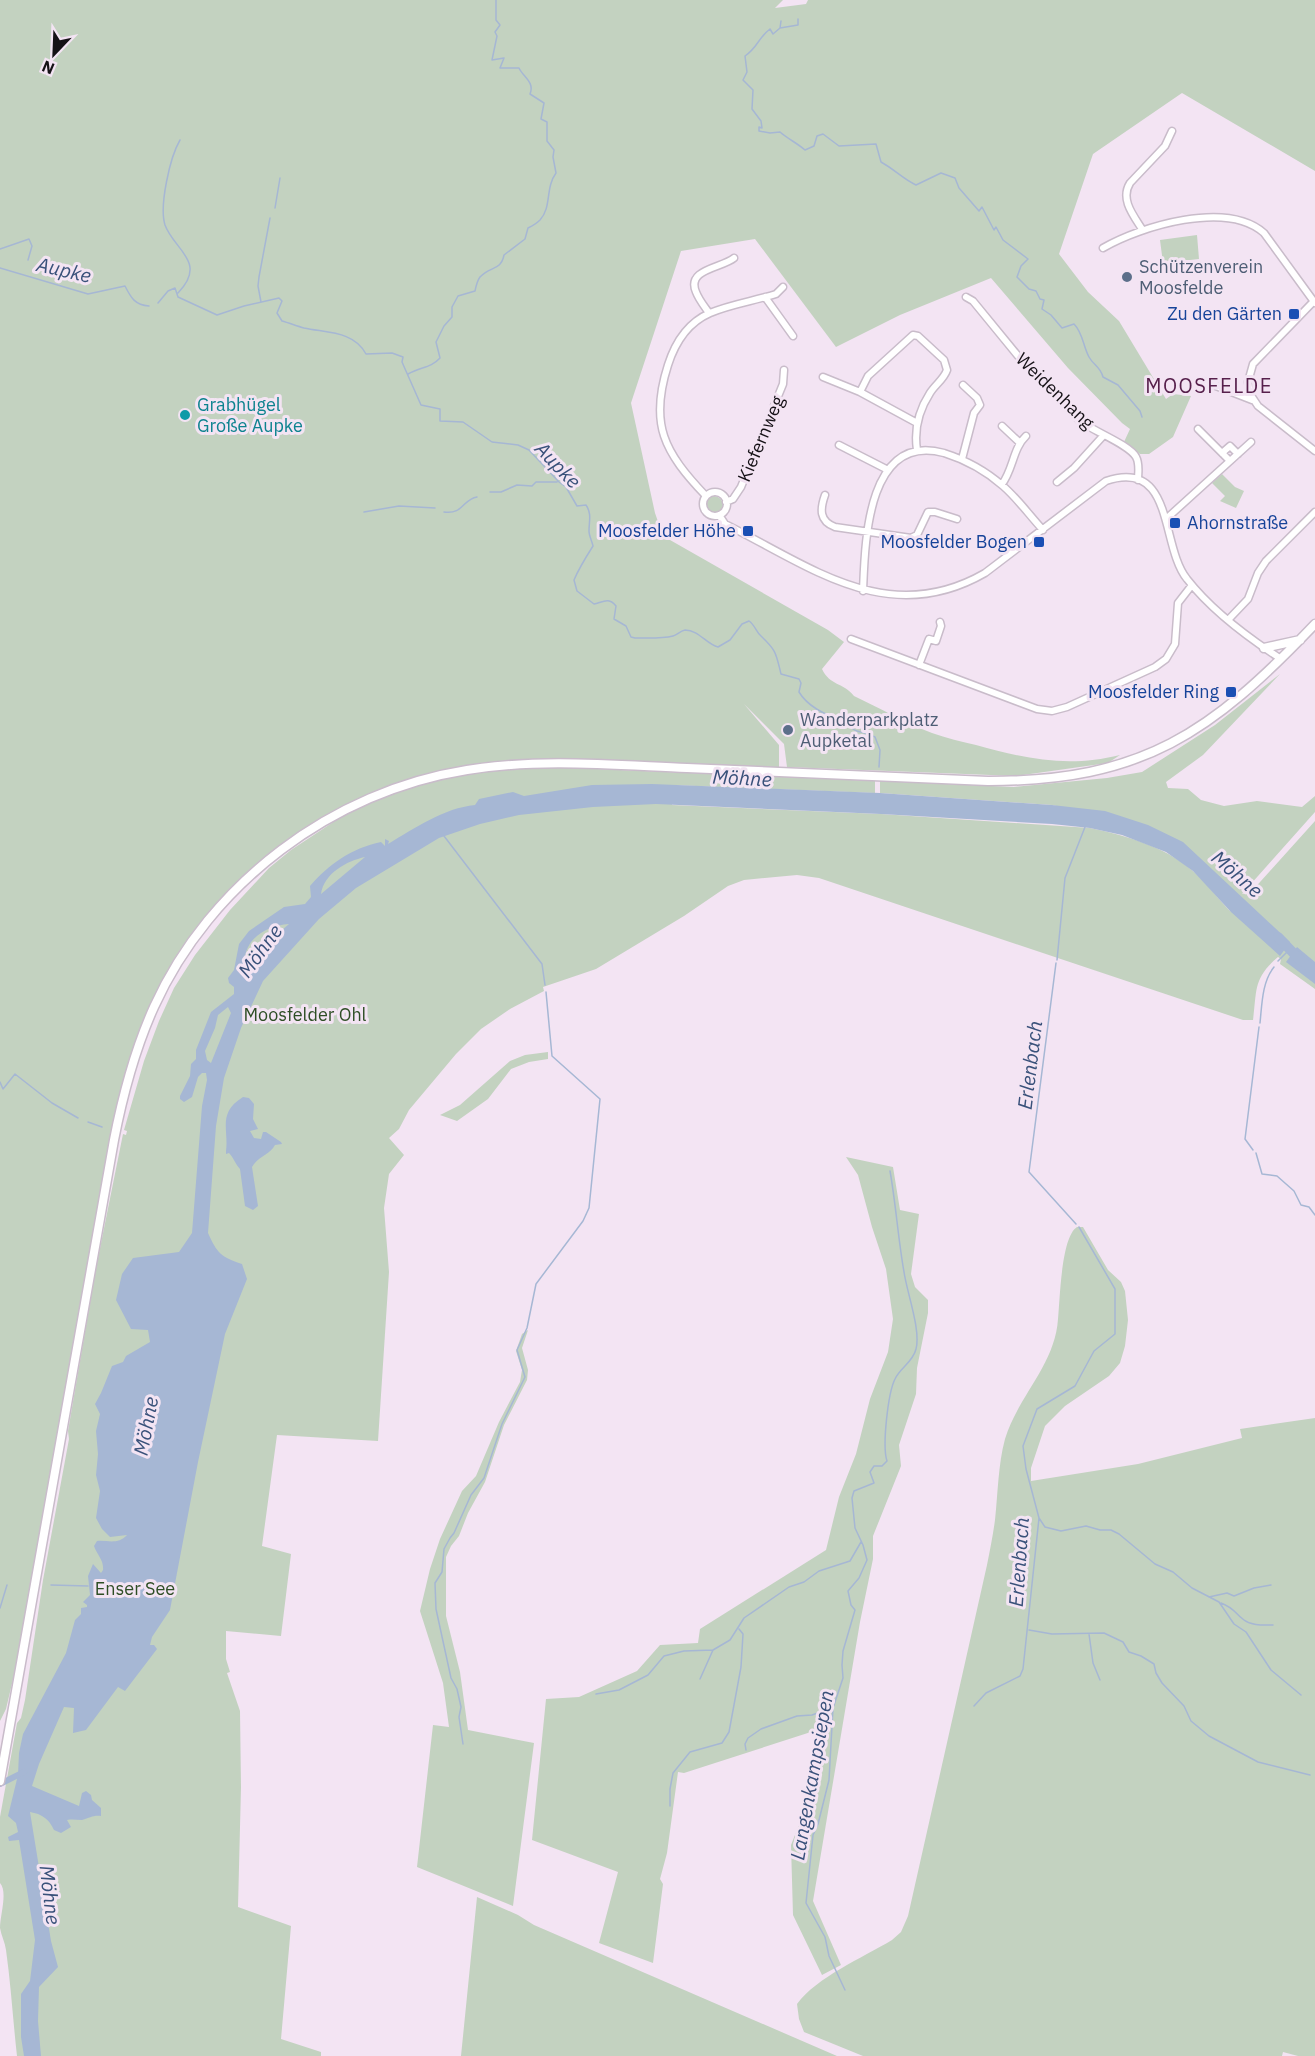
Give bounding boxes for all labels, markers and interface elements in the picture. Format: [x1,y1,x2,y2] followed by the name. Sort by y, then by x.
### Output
[24,24,84,84] north arrow
[39,56,57,79] text: N
[33,250,94,289] water label: Aupke
[1139,255,1263,299] place label: Schützenverein Moosfelde
[1120,270,1134,284] marker: Schützenverein Moosfelde
[1167,302,1282,325] place label: Zu den Gärten
[1287,307,1301,321] marker: Zu den Gärten
[1011,348,1100,434] street label: Weidenhang
[1145,372,1273,399] district label: MOOSFELDE
[732,392,789,485] street label: Kiefernweg
[197,393,303,437] place label: Grabhügel Große Aupke
[178,408,192,422] marker: Grabhügel Große Aupke
[529,435,587,494] water label: Aupke
[1187,511,1288,534] place label: Ahornstraße
[1168,516,1182,530] marker: Ahornstraße
[598,519,736,542] place label: Moosfelder Höhe
[741,524,755,538] marker: Moosfelder Höhe
[880,530,1027,553] place label: Moosfelder Bogen
[1032,535,1046,549] marker: Moosfelder Bogen
[1088,680,1219,703] place label: Moosfelder Ring
[1224,685,1238,699] marker: Moosfelder Ring
[800,708,938,752] place label: Wanderparkplatz Aupketal
[781,723,795,737] marker: Wanderparkplatz Aupketal
[712,762,772,793] water label: Möhne
[1206,844,1269,903] water label: Möhne
[231,919,288,983] water label: Möhne
[243,1003,367,1026] park label: Moosfelder Ohl
[1011,1019,1048,1111] water label: Erlenbach
[127,1394,164,1458] water label: Möhne
[1002,1516,1035,1608] water label: Erlenbach
[95,1577,175,1600] park label: Enser See
[783,1688,840,1862] water label: Langenkampsiepen
[33,1864,68,1926] water label: Möhne

